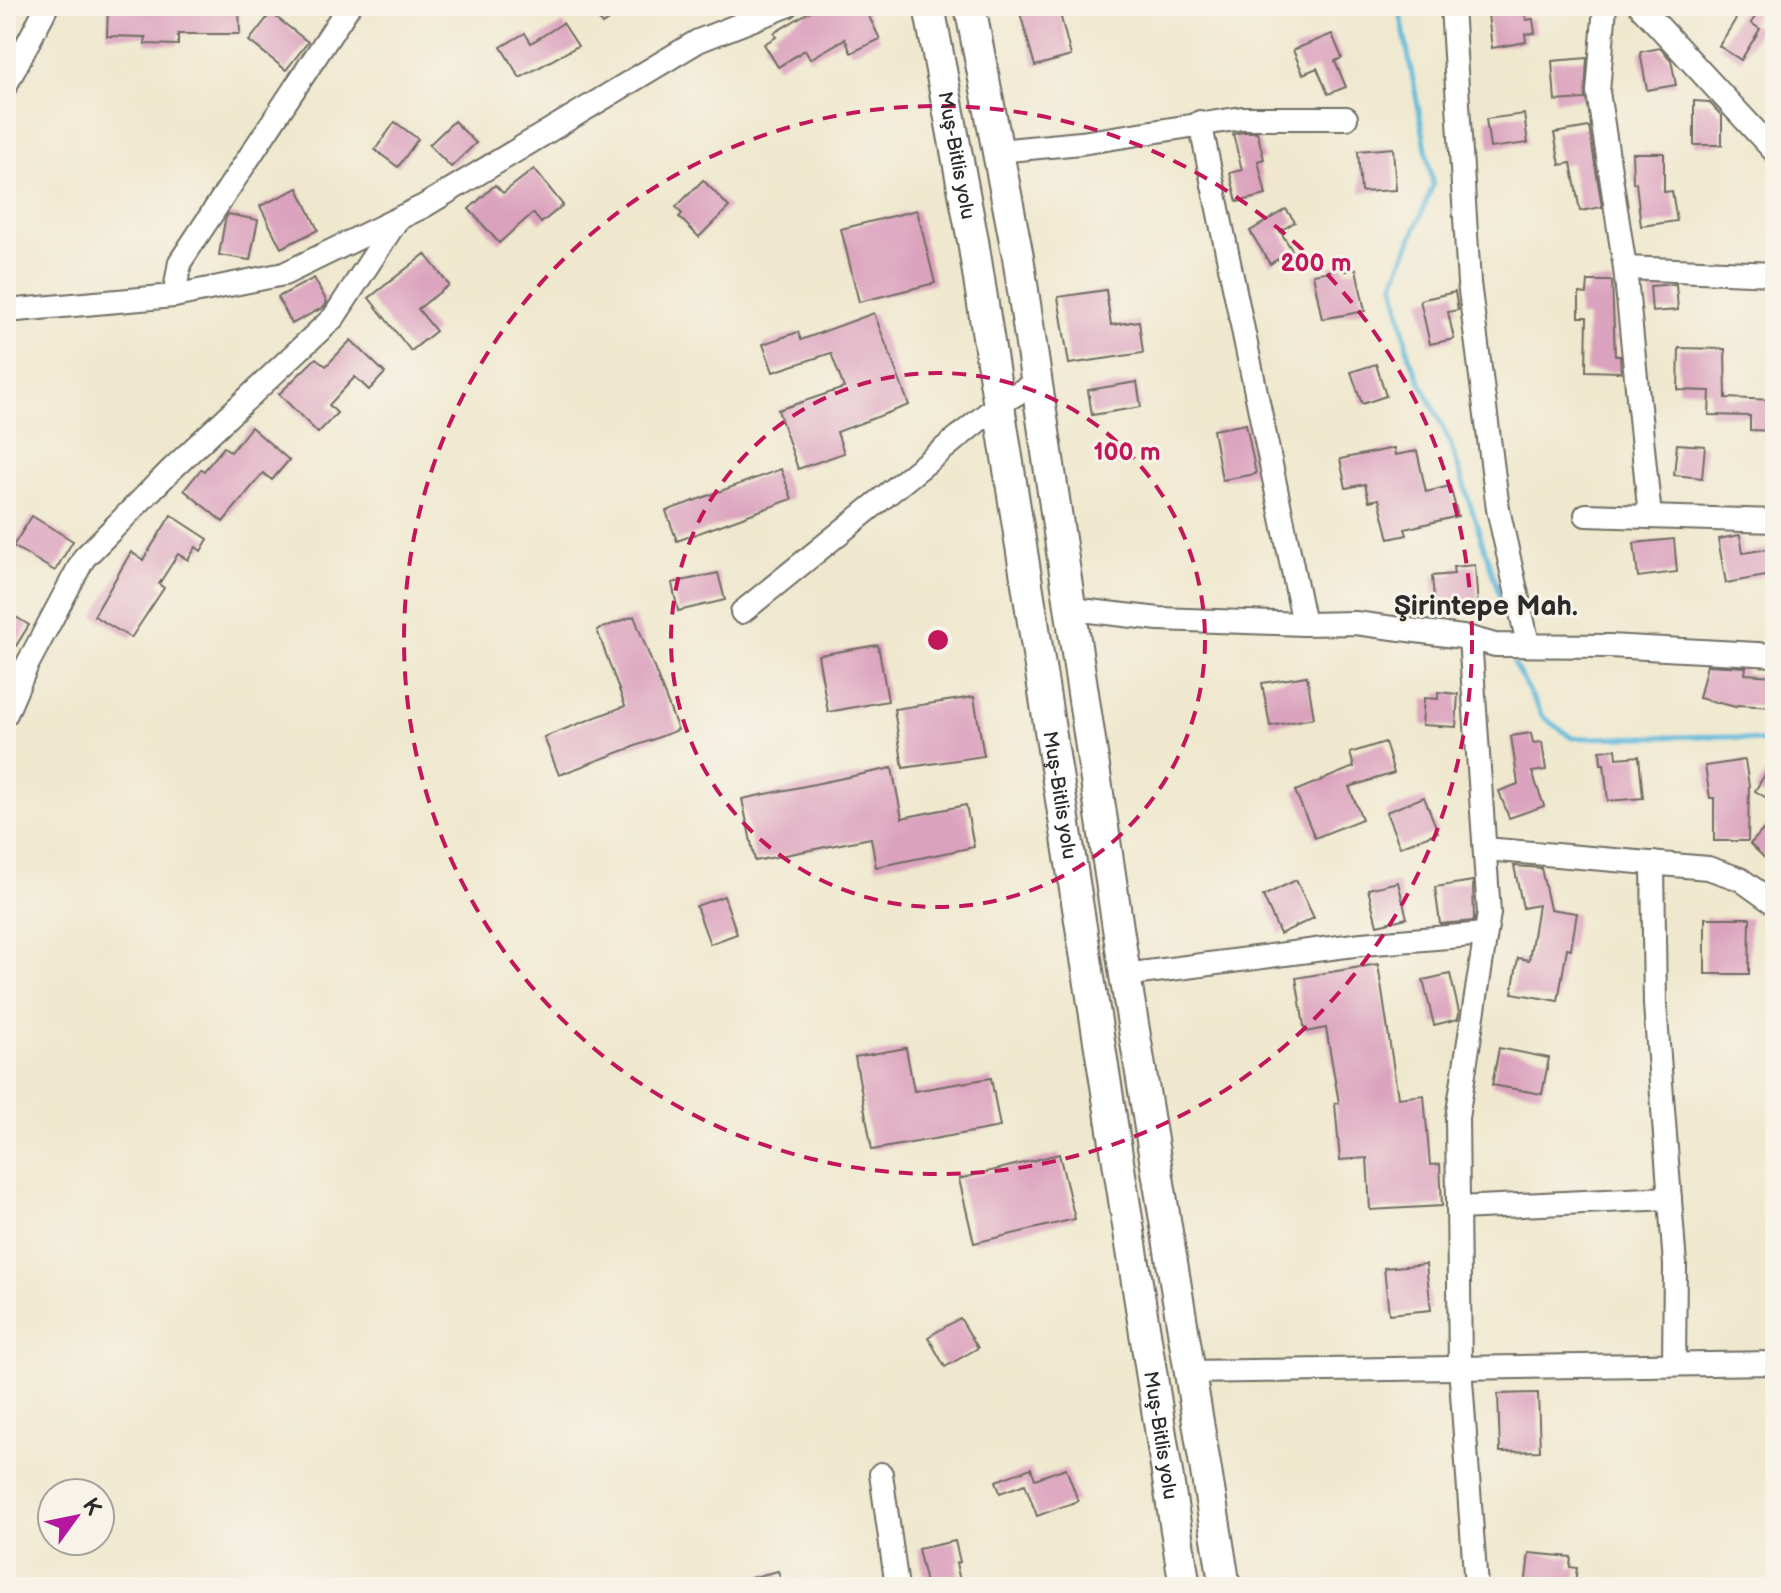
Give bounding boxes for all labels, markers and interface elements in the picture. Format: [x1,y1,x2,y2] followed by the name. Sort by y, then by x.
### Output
[932,90,980,221] street label: Muş-Bitlis yolu
[1281,249,1351,278] text: 200 m
[1094,438,1160,467] text: 100 m
[1394,590,1578,623] district label: Şirintepe Mah.
[924,626,952,654] centre of rings
[1037,729,1081,861] street label: Muş-Bitlis yolu
[1138,1370,1182,1501] street label: Muş-Bitlis yolu
[36,1477,116,1557] north arrow
[76,1493,107,1521] text: K

